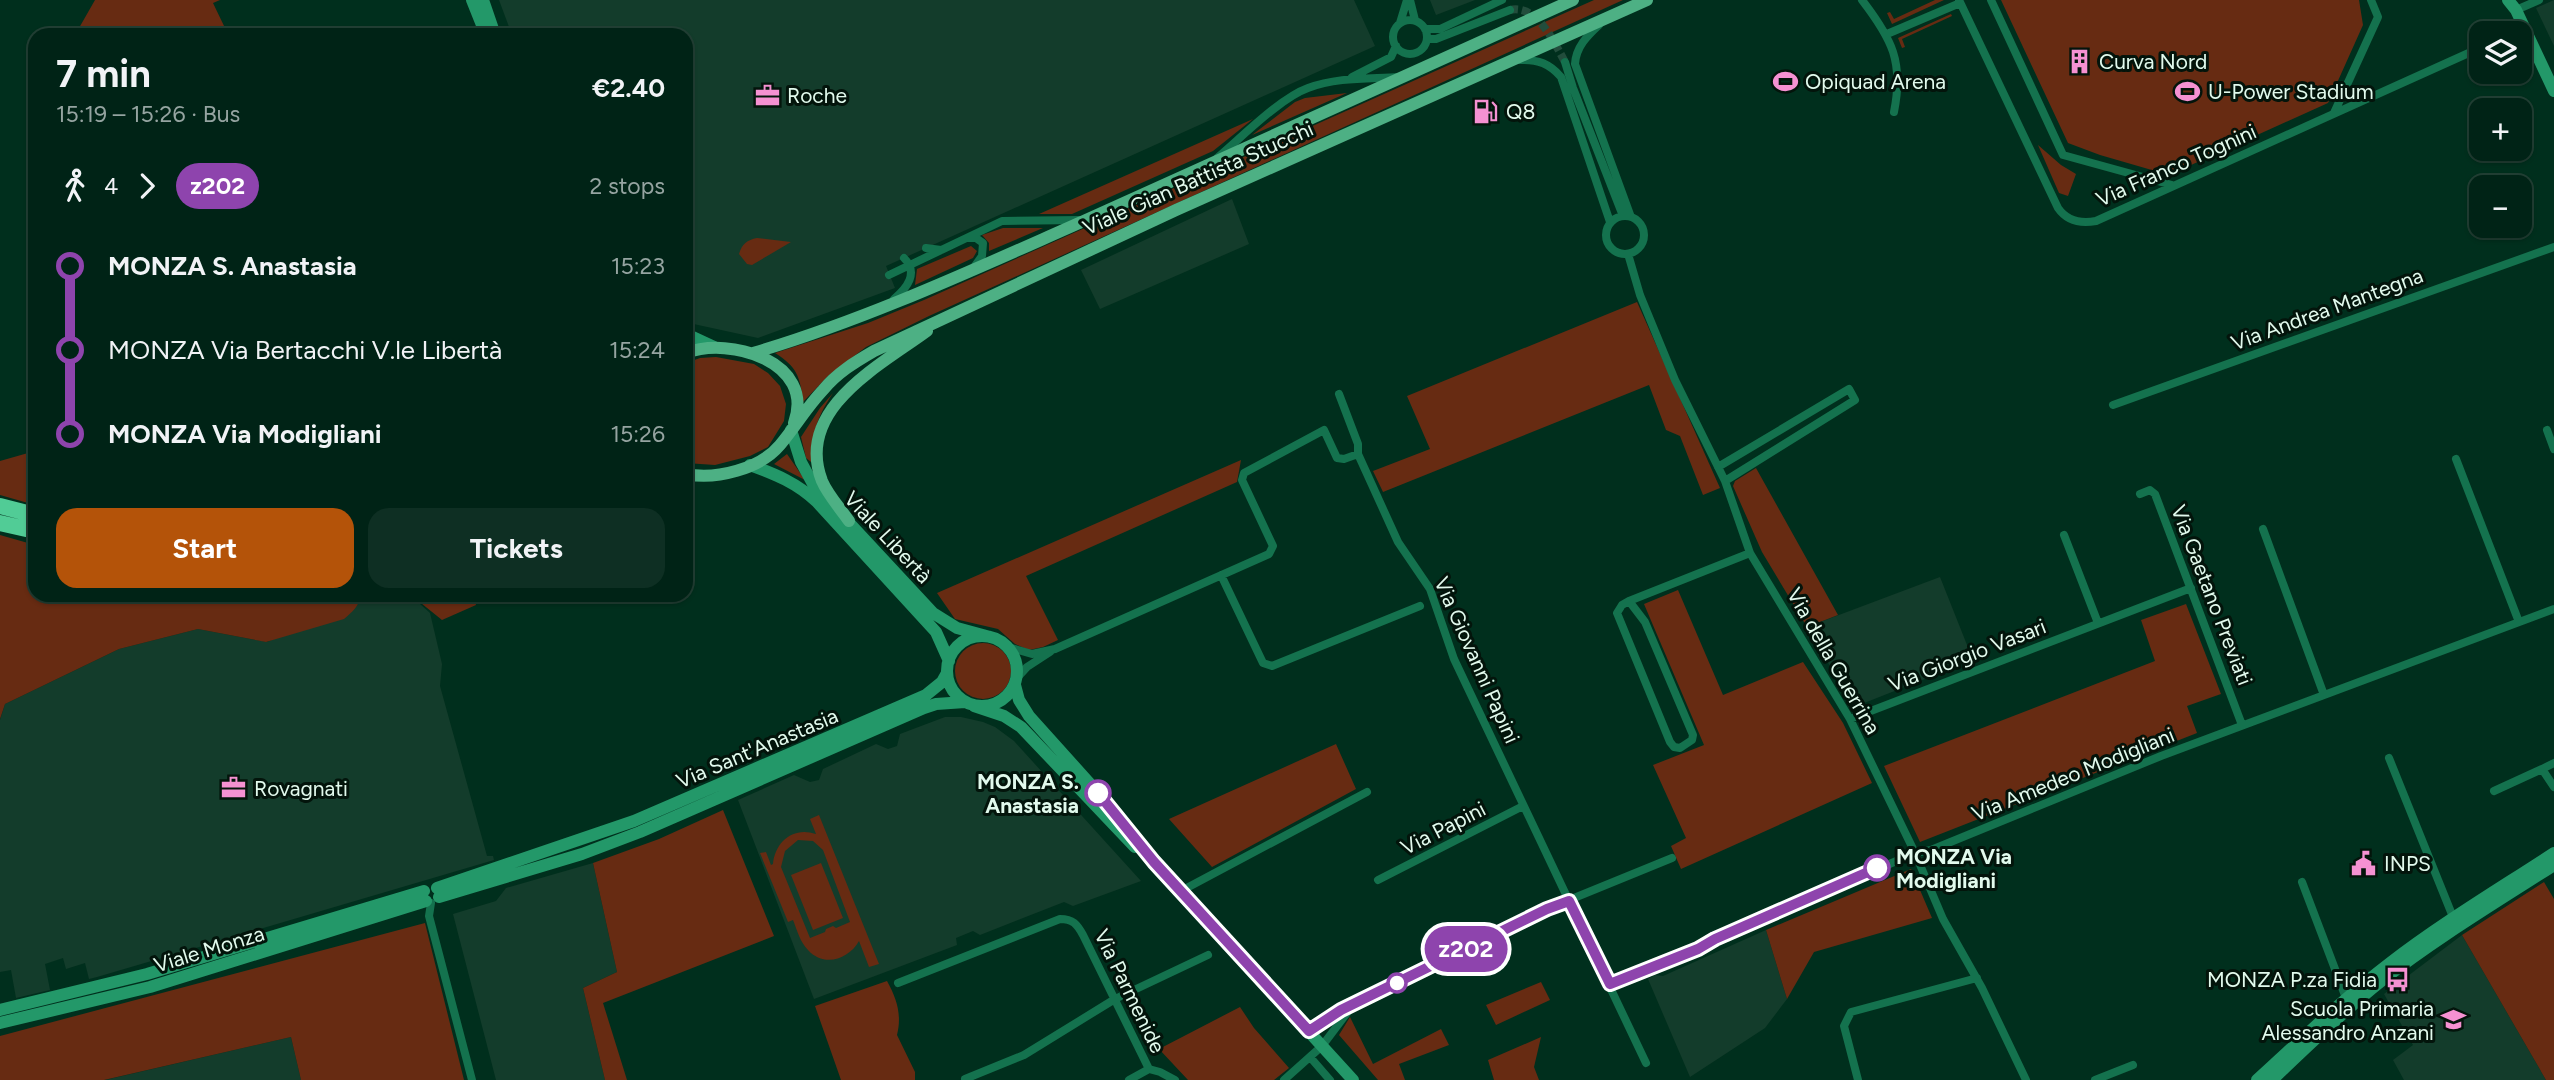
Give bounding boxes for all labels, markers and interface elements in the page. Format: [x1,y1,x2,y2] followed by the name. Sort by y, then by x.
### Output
[2469,21,2532,238] map controls
[2469,21,2532,84] button: layers
[2065,47,2093,75] building icon: Curva Nord
[2099,49,2207,74] place label: Curva Nord
[56,51,151,97] text: 7 min
[1771,67,1799,95] sports icon: Opiquad Arena
[1805,69,1946,94] place label: Opiquad Arena
[592,72,665,104] text: €2.40
[2174,77,2202,105] sports icon: U-Power Stadium
[2208,79,2374,104] place label: U-Power Stadium
[753,81,781,109] office icon: Roche
[787,83,847,108] place label: Roche
[1472,97,1500,125] fuel station icon: Q8
[2469,98,2532,161] button: +
[1506,99,1535,124] place label: Q8
[56,100,240,128] text: 15:19 – 15:26 · Bus
[1079,116,1317,240] street label: Viale Gian Battista Stucchi
[2092,118,2260,212] street label: Via Franco Tognini
[56,167,94,205] icon: walk
[128,167,166,205] icon: forward
[190,171,245,200] text: z202
[104,172,118,200] text: 4
[589,172,665,200] text: 2 stops
[2469,175,2532,238] button: −
[108,250,357,282] text: MONZA S. Anastasia
[611,252,665,280] text: 15:23
[2228,263,2426,355] street label: Via Andrea Mantegna
[108,334,502,366] text: MONZA Via Bertacchi V.le Libertà
[609,336,665,364] text: 15:24
[108,418,382,450] text: MONZA Via Modigliani
[611,420,665,448] text: 15:26
[839,486,937,588] street label: Viale Libertà
[2166,501,2258,689] street label: Via Gaetano Previati
[56,508,354,588] button: Start
[368,508,665,588] button: Tickets
[1429,573,1525,747] street label: Via Giovanni Papini
[1782,583,1886,739] street label: Via della Guerrina
[1885,613,2049,697] street label: Via Giorgio Vasari
[672,703,842,793] street label: Via Sant'Anastasia
[1968,722,2178,826] street label: Via Amedeo Modigliani
[977,769,1079,818] place label: MONZA S. Anastasia
[220,774,248,802] office icon: Rovagnati
[254,776,348,801] place label: Rovagnati
[1085,780,1111,806] marker: MONZA S. Anastasia
[1396,796,1490,860] street label: Via Papini
[1896,844,2012,893] place label: MONZA Via Modigliani
[2350,849,2378,877] public building icon: INPS
[2384,851,2431,876] place label: INPS
[1864,855,1890,881] marker: MONZA Via Modigliani
[151,920,267,978] street label: Viale Monza
[1089,925,1171,1057] street label: Via Parmenide
[1417,926,1515,972] line badge: z202
[1439,934,1493,963] text: z202
[2383,965,2411,993] bus stop icon: MONZA P.za Fidia
[2207,967,2377,992] place label: MONZA P.za Fidia
[1387,973,1407,993] unlabelled marker
[2261,996,2434,1045] place label: Scuola Primaria Alessandro Anzani
[2440,1006,2468,1034] school or university icon: Scuola Primaria Alessandro Anzani

